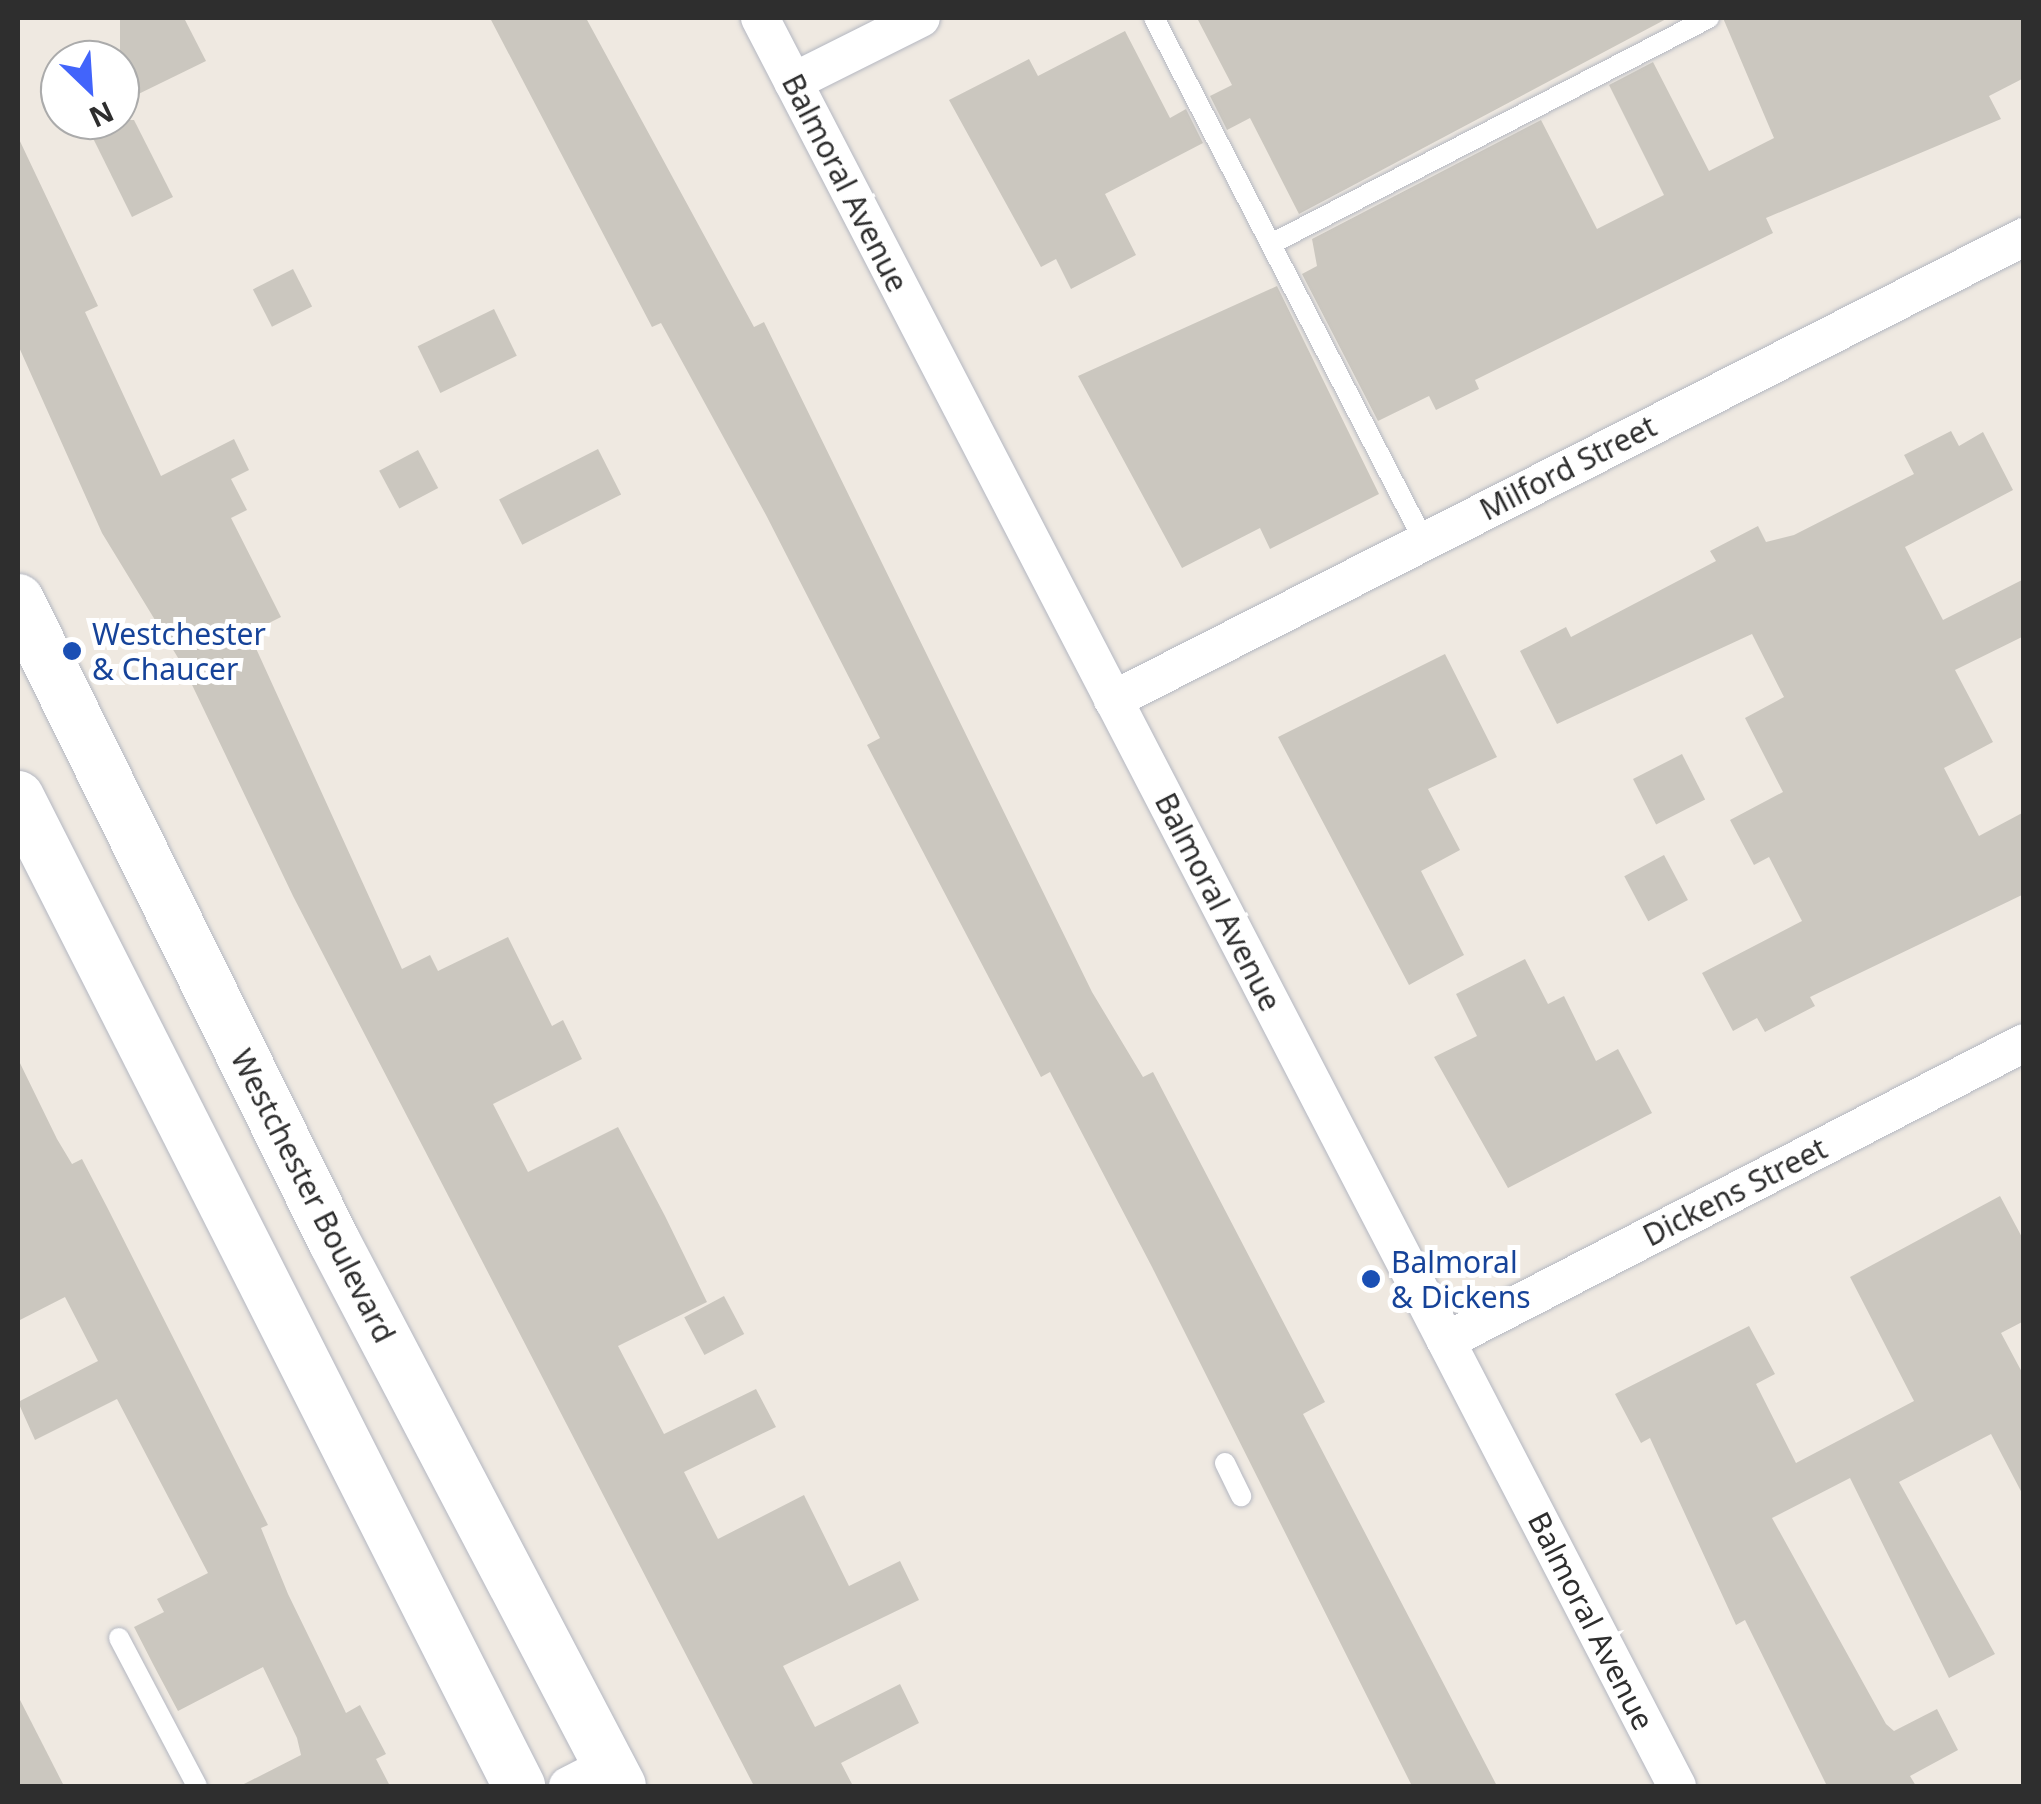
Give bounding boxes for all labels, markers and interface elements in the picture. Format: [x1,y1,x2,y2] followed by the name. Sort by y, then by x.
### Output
[40,40,140,140] north arrow
[775,68,915,298] street label: Balmoral Avenue
[83,93,120,137] text: N
[1474,408,1662,528] street label: Milford Street
[92,616,266,686] place label: Westchester & Chaucer
[61,640,83,662] marker: Westchester & Chaucer
[1148,787,1288,1017] street label: Balmoral Avenue
[223,1043,403,1349] street label: Westchester Boulevard
[1637,1130,1833,1254] street label: Dickens Street
[1391,1244,1531,1314] place label: Balmoral & Dickens
[1360,1268,1382,1290] marker: Balmoral & Dickens
[1521,1506,1661,1736] street label: Balmoral Avenue

